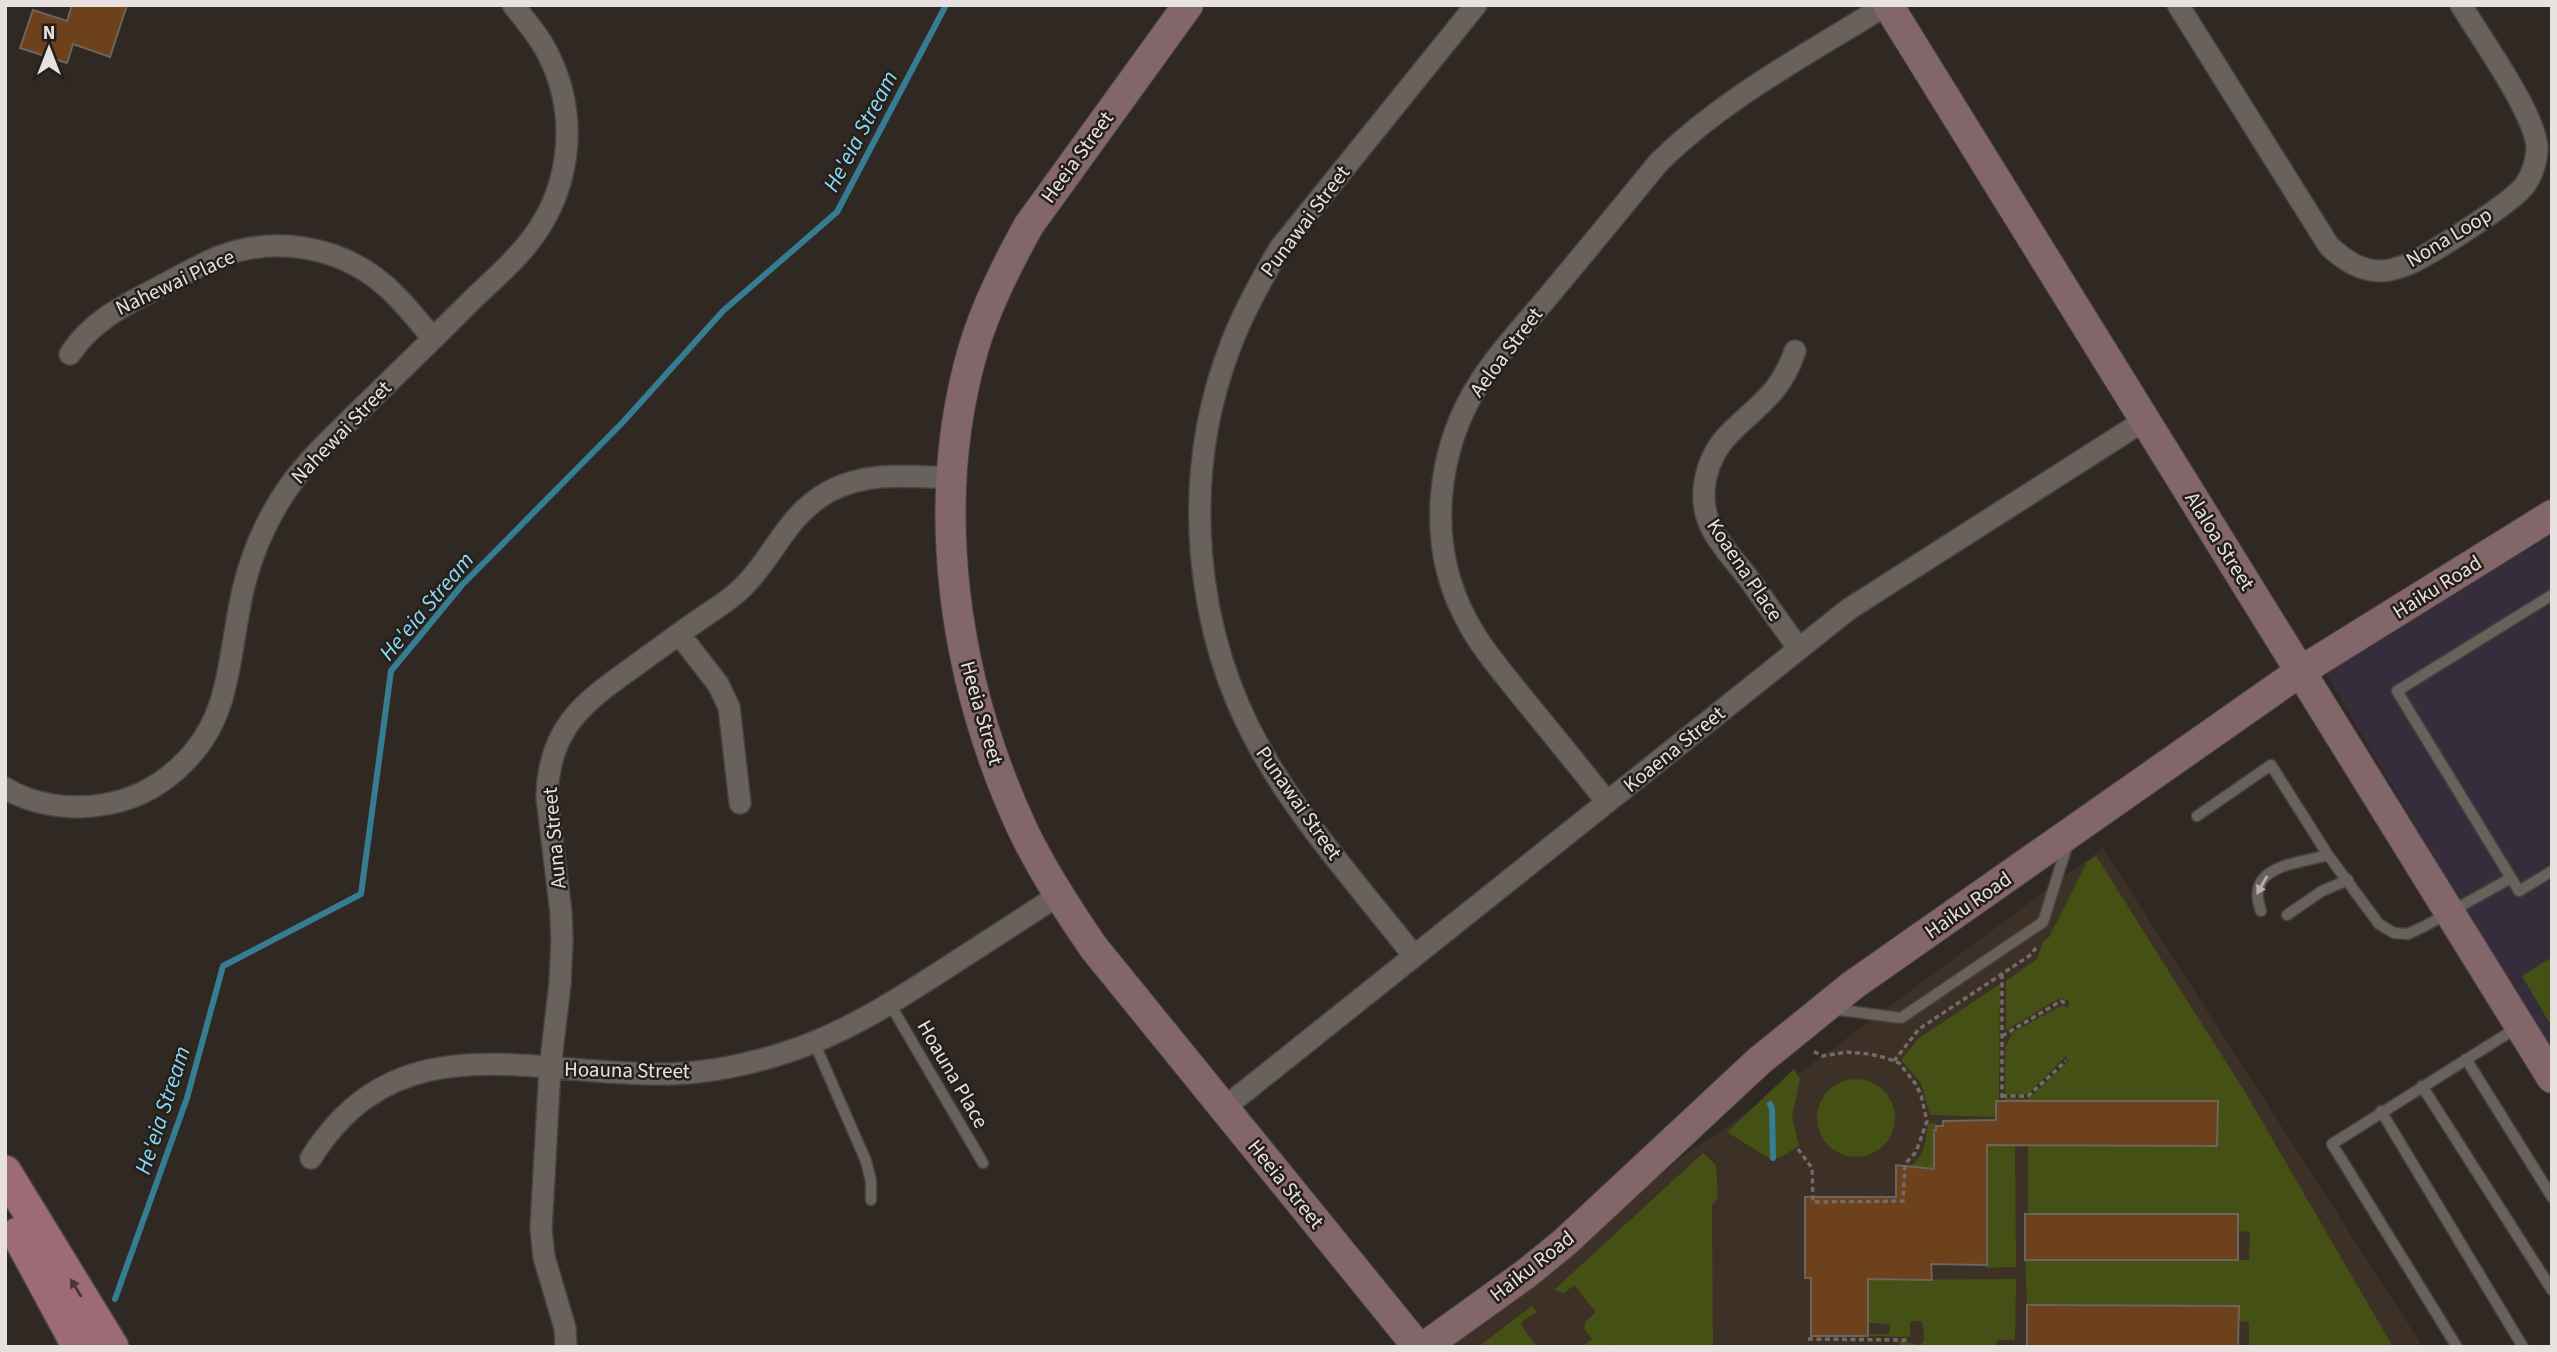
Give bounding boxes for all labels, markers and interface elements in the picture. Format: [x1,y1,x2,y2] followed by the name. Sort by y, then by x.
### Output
[14,14,84,84] north arrow
[43,20,55,47] text: N
[815,65,906,198] water label: He'eia Stream
[1033,105,1121,209] street label: Heeia Street
[1253,159,1357,283] street label: Punawai Street
[2400,200,2498,274] street label: Nona Loop
[111,241,239,323] street label: Nahewai Place
[1462,301,1550,403] street label: Aeloa Street
[284,374,398,490] street label: Nahewai Street
[2178,486,2262,596] street label: Alaloa Street
[1700,513,1790,627] street label: Koaena Place
[371,545,482,668] water label: He'eia Stream
[2387,548,2487,626] street label: Haiku Road
[953,657,1011,769] street label: Heeia Street
[1617,699,1731,799] street label: Koaena Street
[1249,740,1349,866] street label: Punawai Street
[535,786,573,890] street label: Auna Street
[1918,864,2018,946] street label: Haiku Road
[2256,876,2268,896] one-way arrow
[910,1014,996,1134] street label: Hoauna Place
[126,1042,199,1178] water label: He'eia Stream
[564,1054,690,1086] street label: Hoauna Street
[1241,1133,1331,1235] street label: Heeia Street
[1483,1223,1581,1309] street label: Haiku Road
[70,1279,83,1298] one-way arrow

